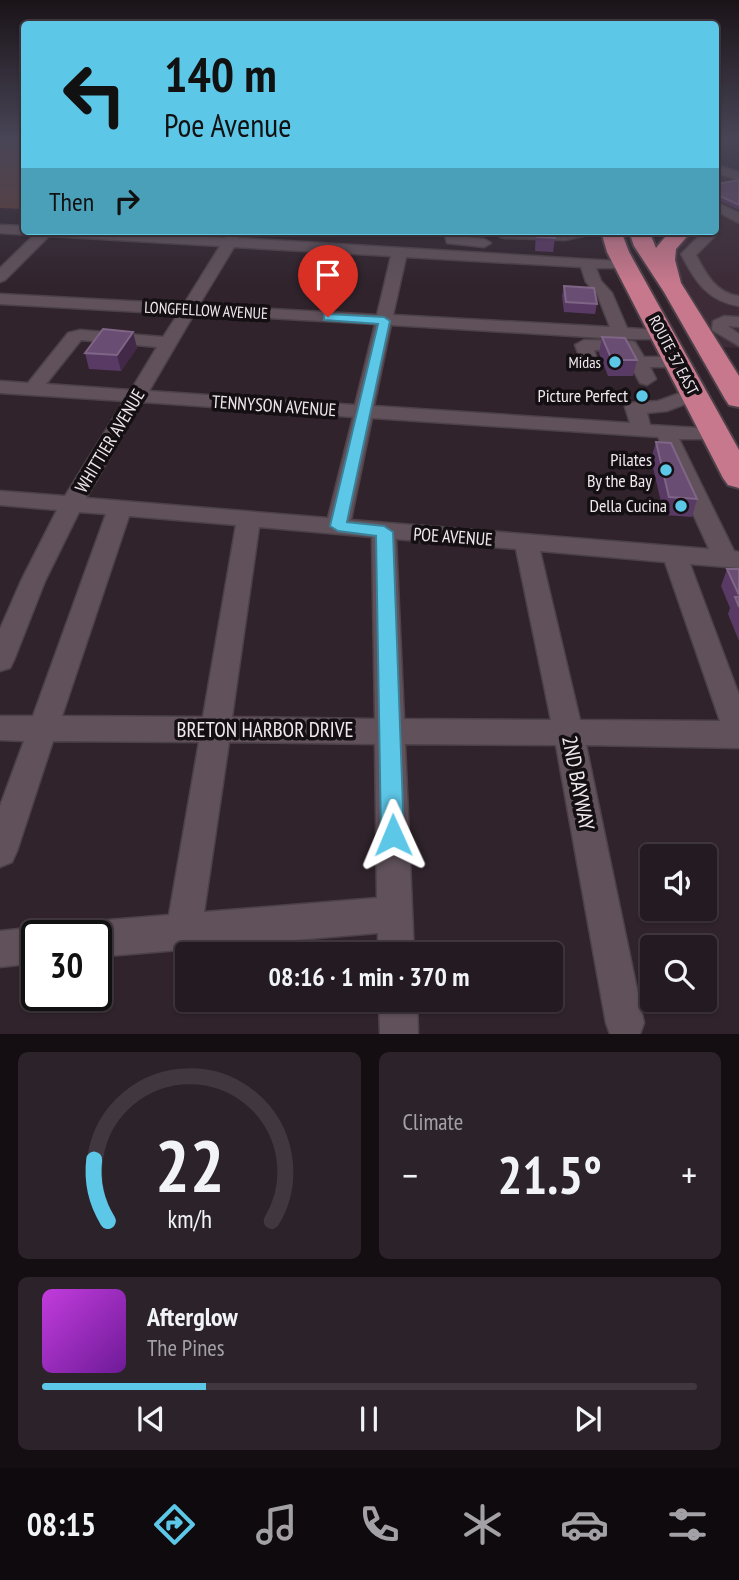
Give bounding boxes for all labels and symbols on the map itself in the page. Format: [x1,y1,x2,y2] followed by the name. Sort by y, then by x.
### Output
[298,245,358,317] pin
[144,297,268,323] street label: LONGFELLOW AVENUE
[645,312,703,398] street label: ROUTE 37 EAST
[569,352,601,372] place label: Midas
[607,354,623,370] marker: Midas
[538,384,628,407] place label: Picture Perfect
[70,385,150,497] street label: WHITTIER AVENUE
[634,388,650,404] marker: Picture Perfect
[211,390,337,421] street label: TENNYSON AVENUE
[587,448,652,492] place label: Pilates By the Bay
[658,462,674,478] marker: Pilates By the Bay
[589,494,667,517] place label: Della Cucina
[673,498,689,514] marker: Della Cucina
[413,522,493,551] street label: POE AVENUE
[177,716,353,743] street label: BRETON HARBOR DRIVE
[556,733,601,833] street label: 2ND BAYWAY
[356,798,430,872] position arrow
[21,920,112,1011] speed limit sign: 30

